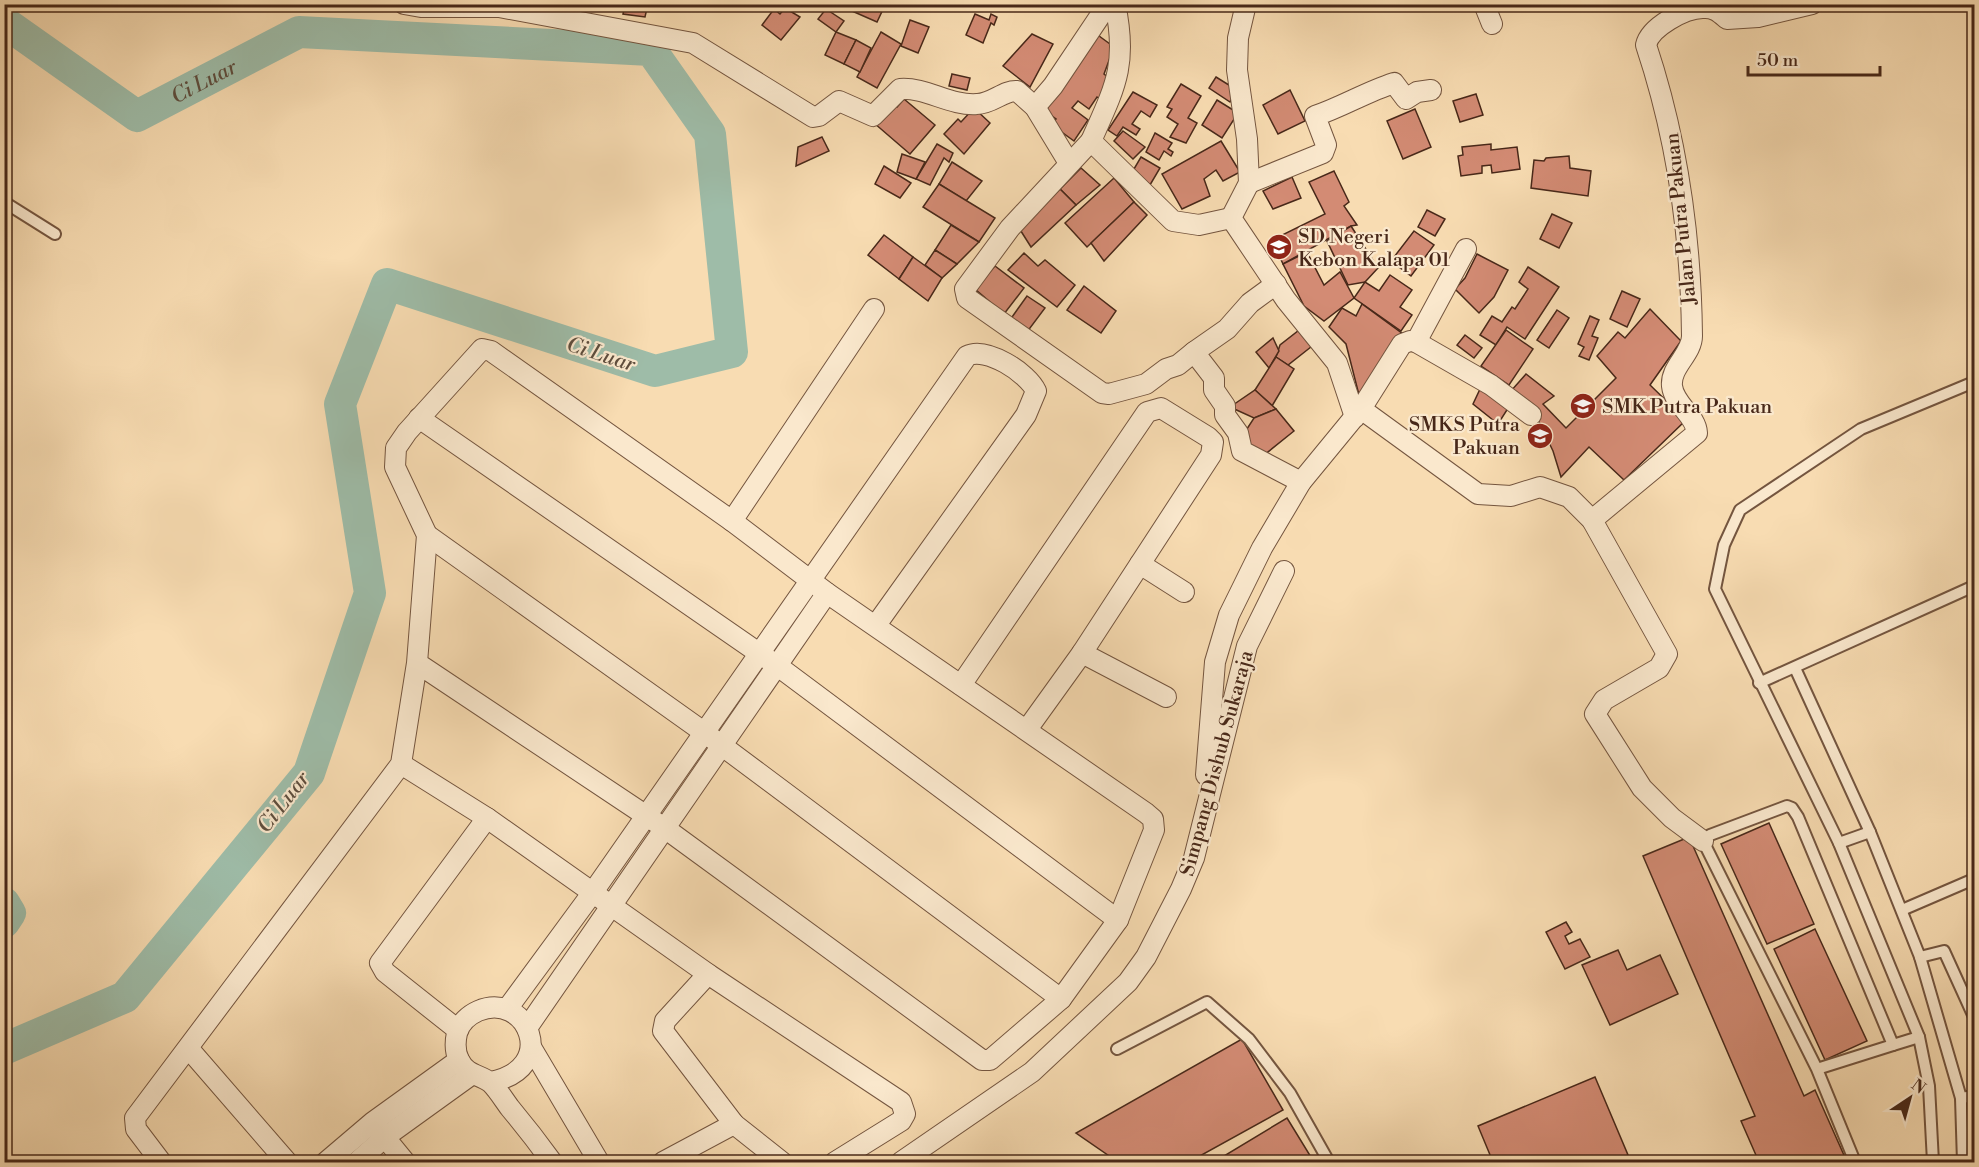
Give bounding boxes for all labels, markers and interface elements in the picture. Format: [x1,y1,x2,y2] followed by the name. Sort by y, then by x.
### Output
[1748,39,1880,77] scale bar
[1757,49,1799,72] text: 50 m
[167,54,243,110] water label: Ci Luar
[1660,131,1703,307] street label: Jalan Putra Pakuan
[1298,225,1450,273] place label: SD Negeri Kebon Kalapa 01
[1264,232,1294,262] school or university icon: SD Negeri Kebon Kalapa 01
[563,332,639,379] water label: Ci Luar
[1568,391,1598,421] school or university icon: SMK Putra Pakuan
[1602,395,1772,420] place label: SMK Putra Pakuan
[1409,413,1521,461] place label: SMKS Putra Pakuan
[1525,421,1555,451] school or university icon: SMKS Putra Pakuan
[1175,647,1260,879] street label: Simpang Dishub Sukaraja
[252,766,316,839] water label: Ci Luar
[1880,1068,1940,1128] north arrow
[1907,1075,1930,1099] text: N

